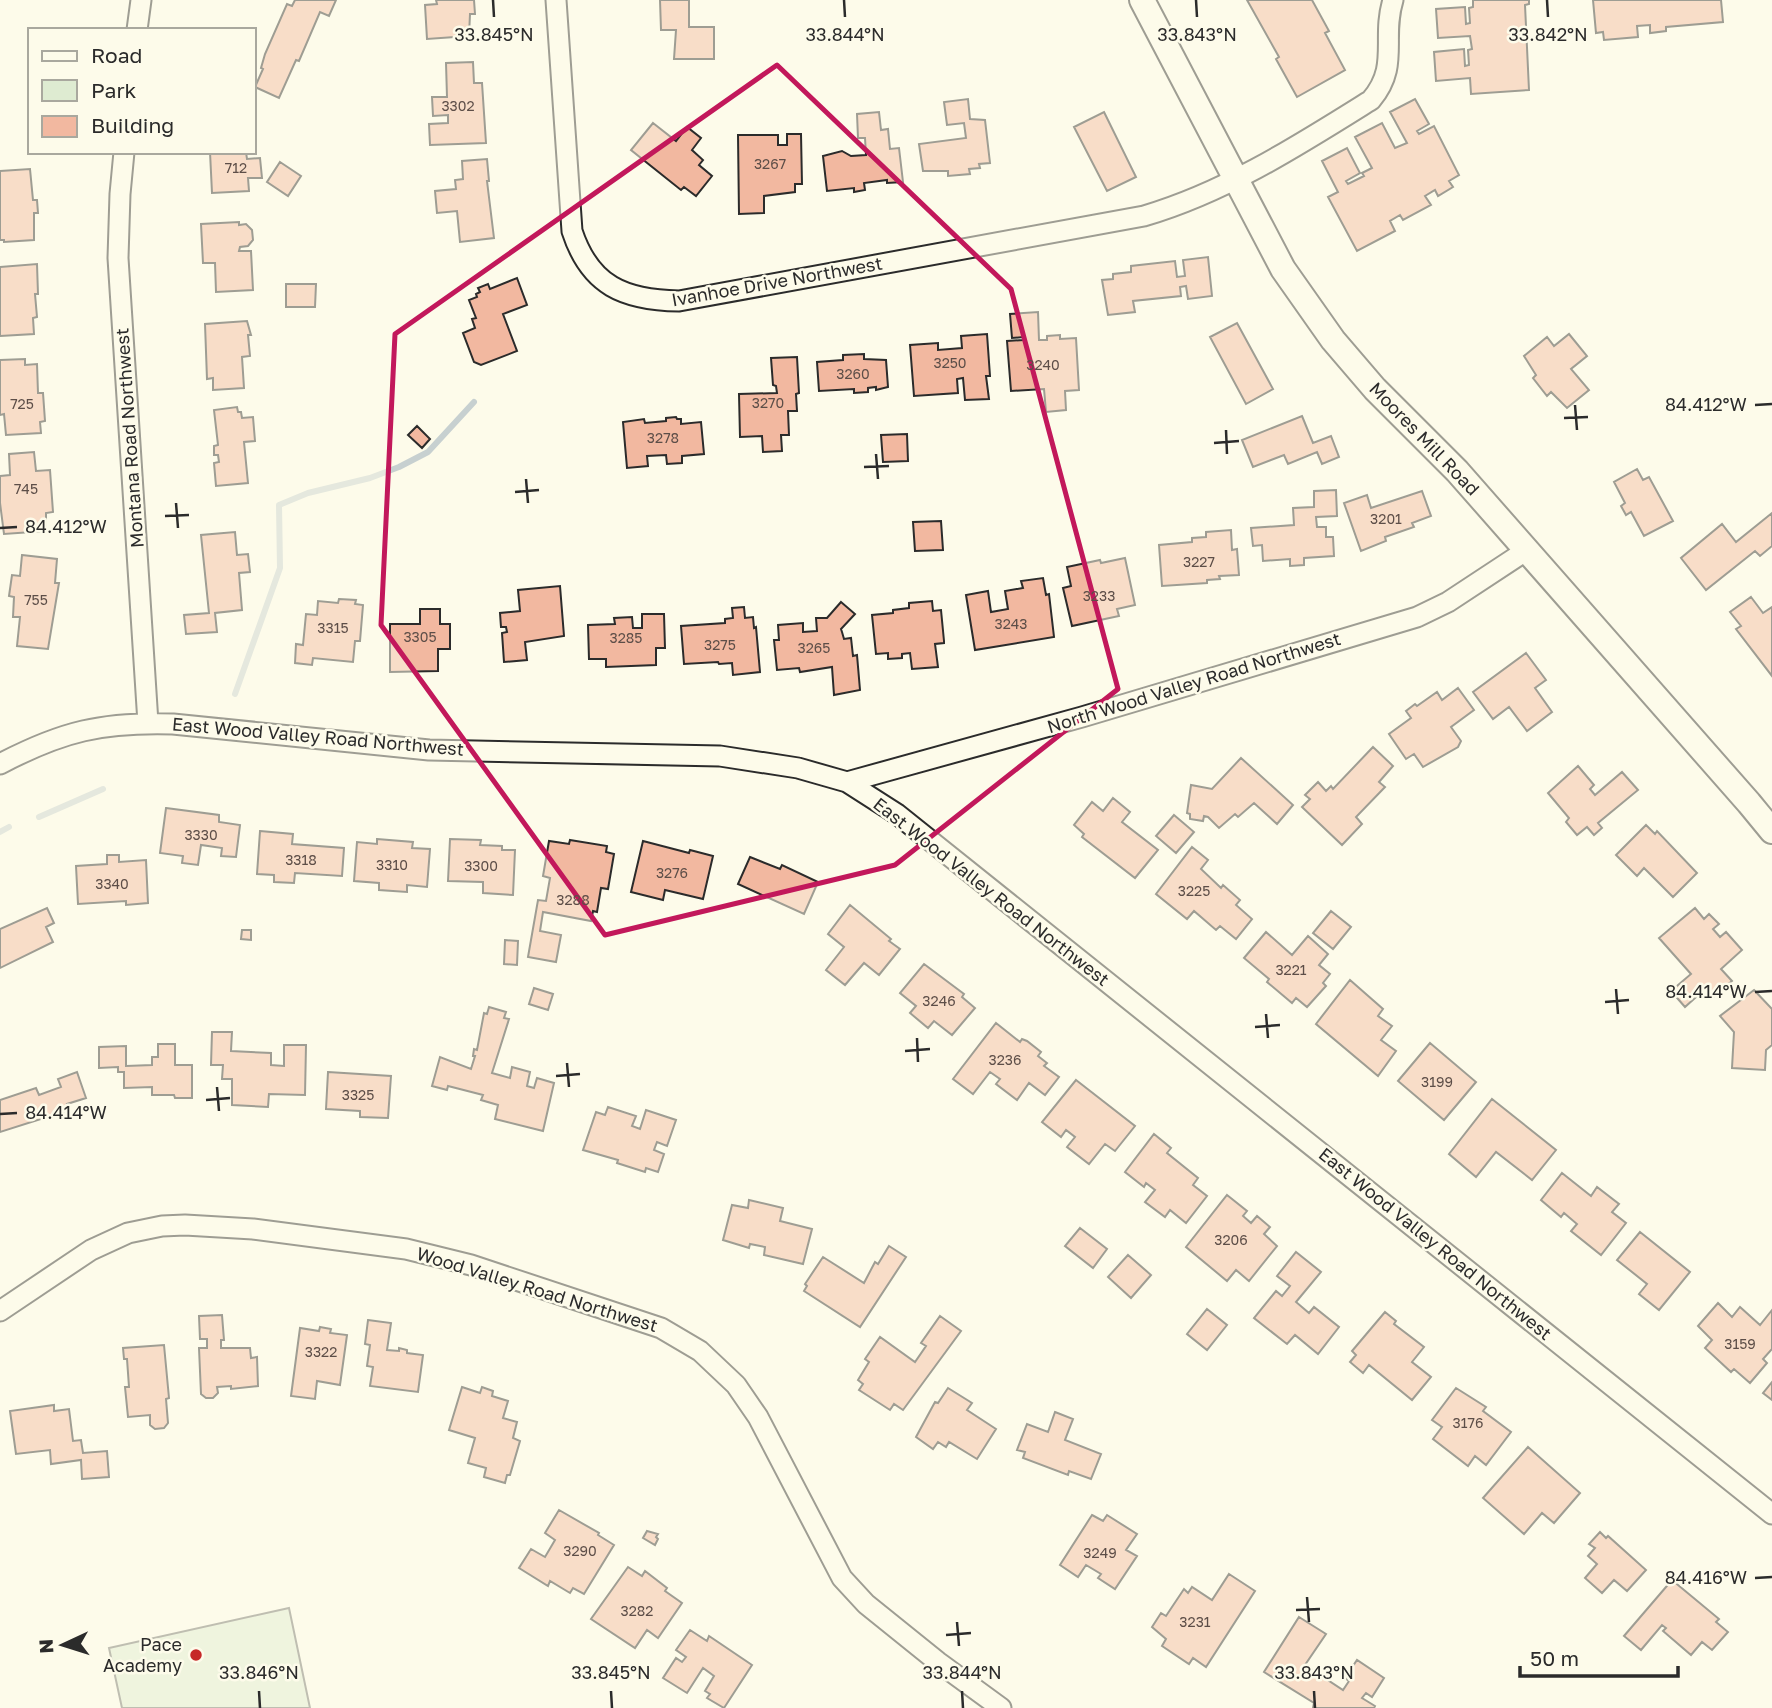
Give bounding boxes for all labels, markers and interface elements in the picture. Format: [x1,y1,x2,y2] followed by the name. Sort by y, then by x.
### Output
[454,23,534,45] text: 33.845°N
[805,23,885,45] text: 33.844°N
[1157,23,1237,45] text: 33.843°N
[1508,23,1588,45] text: 33.842°N
[28,28,256,154] legend
[91,42,142,68] text: Road
[91,77,137,103] text: Park
[441,97,475,114] house number: 3302
[91,112,174,138] text: Building
[754,155,786,172] house number: 3267
[225,159,247,176] house number: 712
[670,252,884,310] street label: Ivanhoe Drive Northwest
[110,327,148,549] street label: Montana Road Northwest
[933,354,967,371] house number: 3250
[1026,356,1060,373] house number: 3240
[836,365,870,382] house number: 3260
[1365,377,1484,499] street label: Moores Mill Road
[1665,393,1747,415] text: 84.412°W
[752,394,784,411] house number: 3270
[10,395,34,412] house number: 725
[647,429,679,446] house number: 3278
[14,480,38,497] house number: 745
[1370,510,1402,527] house number: 3201
[25,515,107,537] text: 84.412°W
[1183,553,1215,570] house number: 3227
[1083,587,1115,604] house number: 3233
[24,591,48,608] house number: 755
[994,615,1028,632] house number: 3243
[317,619,349,636] house number: 3315
[1044,627,1343,737] street label: North Wood Valley Road Northwest
[403,628,437,645] house number: 3305
[610,629,642,646] house number: 3285
[704,636,736,653] house number: 3275
[798,639,830,656] house number: 3265
[171,712,465,760] street label: East Wood Valley Road Northwest
[869,792,1114,990] street label: East Wood Valley Road Northwest
[184,826,218,843] house number: 3330
[285,851,317,868] house number: 3318
[376,856,408,873] house number: 3310
[464,857,498,874] house number: 3300
[656,864,688,881] house number: 3276
[95,875,129,892] house number: 3340
[1178,882,1210,899] house number: 3225
[556,891,590,908] house number: 3288
[1275,961,1307,978] house number: 3221
[1665,980,1747,1002] text: 84.414°W
[922,992,956,1009] house number: 3246
[989,1051,1021,1068] house number: 3236
[1421,1073,1453,1090] house number: 3199
[342,1086,374,1103] house number: 3325
[25,1101,107,1123] text: 84.414°W
[1315,1142,1556,1344] street label: East Wood Valley Road Northwest
[1214,1231,1248,1248] house number: 3206
[414,1242,661,1336] street label: Wood Valley Road Northwest
[1724,1335,1756,1352] house number: 3159
[305,1343,337,1360] house number: 3322
[1453,1414,1483,1431] house number: 3176
[563,1542,597,1559] house number: 3290
[1083,1544,1117,1561] house number: 3249
[1665,1566,1747,1588] text: 84.416°W
[621,1602,653,1619] house number: 3282
[28,1610,98,1680] north arrow
[1179,1613,1211,1630] house number: 3231
[103,1633,182,1676] place label: Pace Academy
[1520,1634,1678,1678] scale bar
[34,1638,58,1654] text: N
[1530,1645,1579,1671] text: 50 m
[188,1647,204,1663] marker: Pace Academy
[219,1661,299,1683] text: 33.846°N
[571,1661,651,1683] text: 33.845°N
[922,1661,1002,1683] text: 33.844°N
[1274,1661,1354,1683] text: 33.843°N

